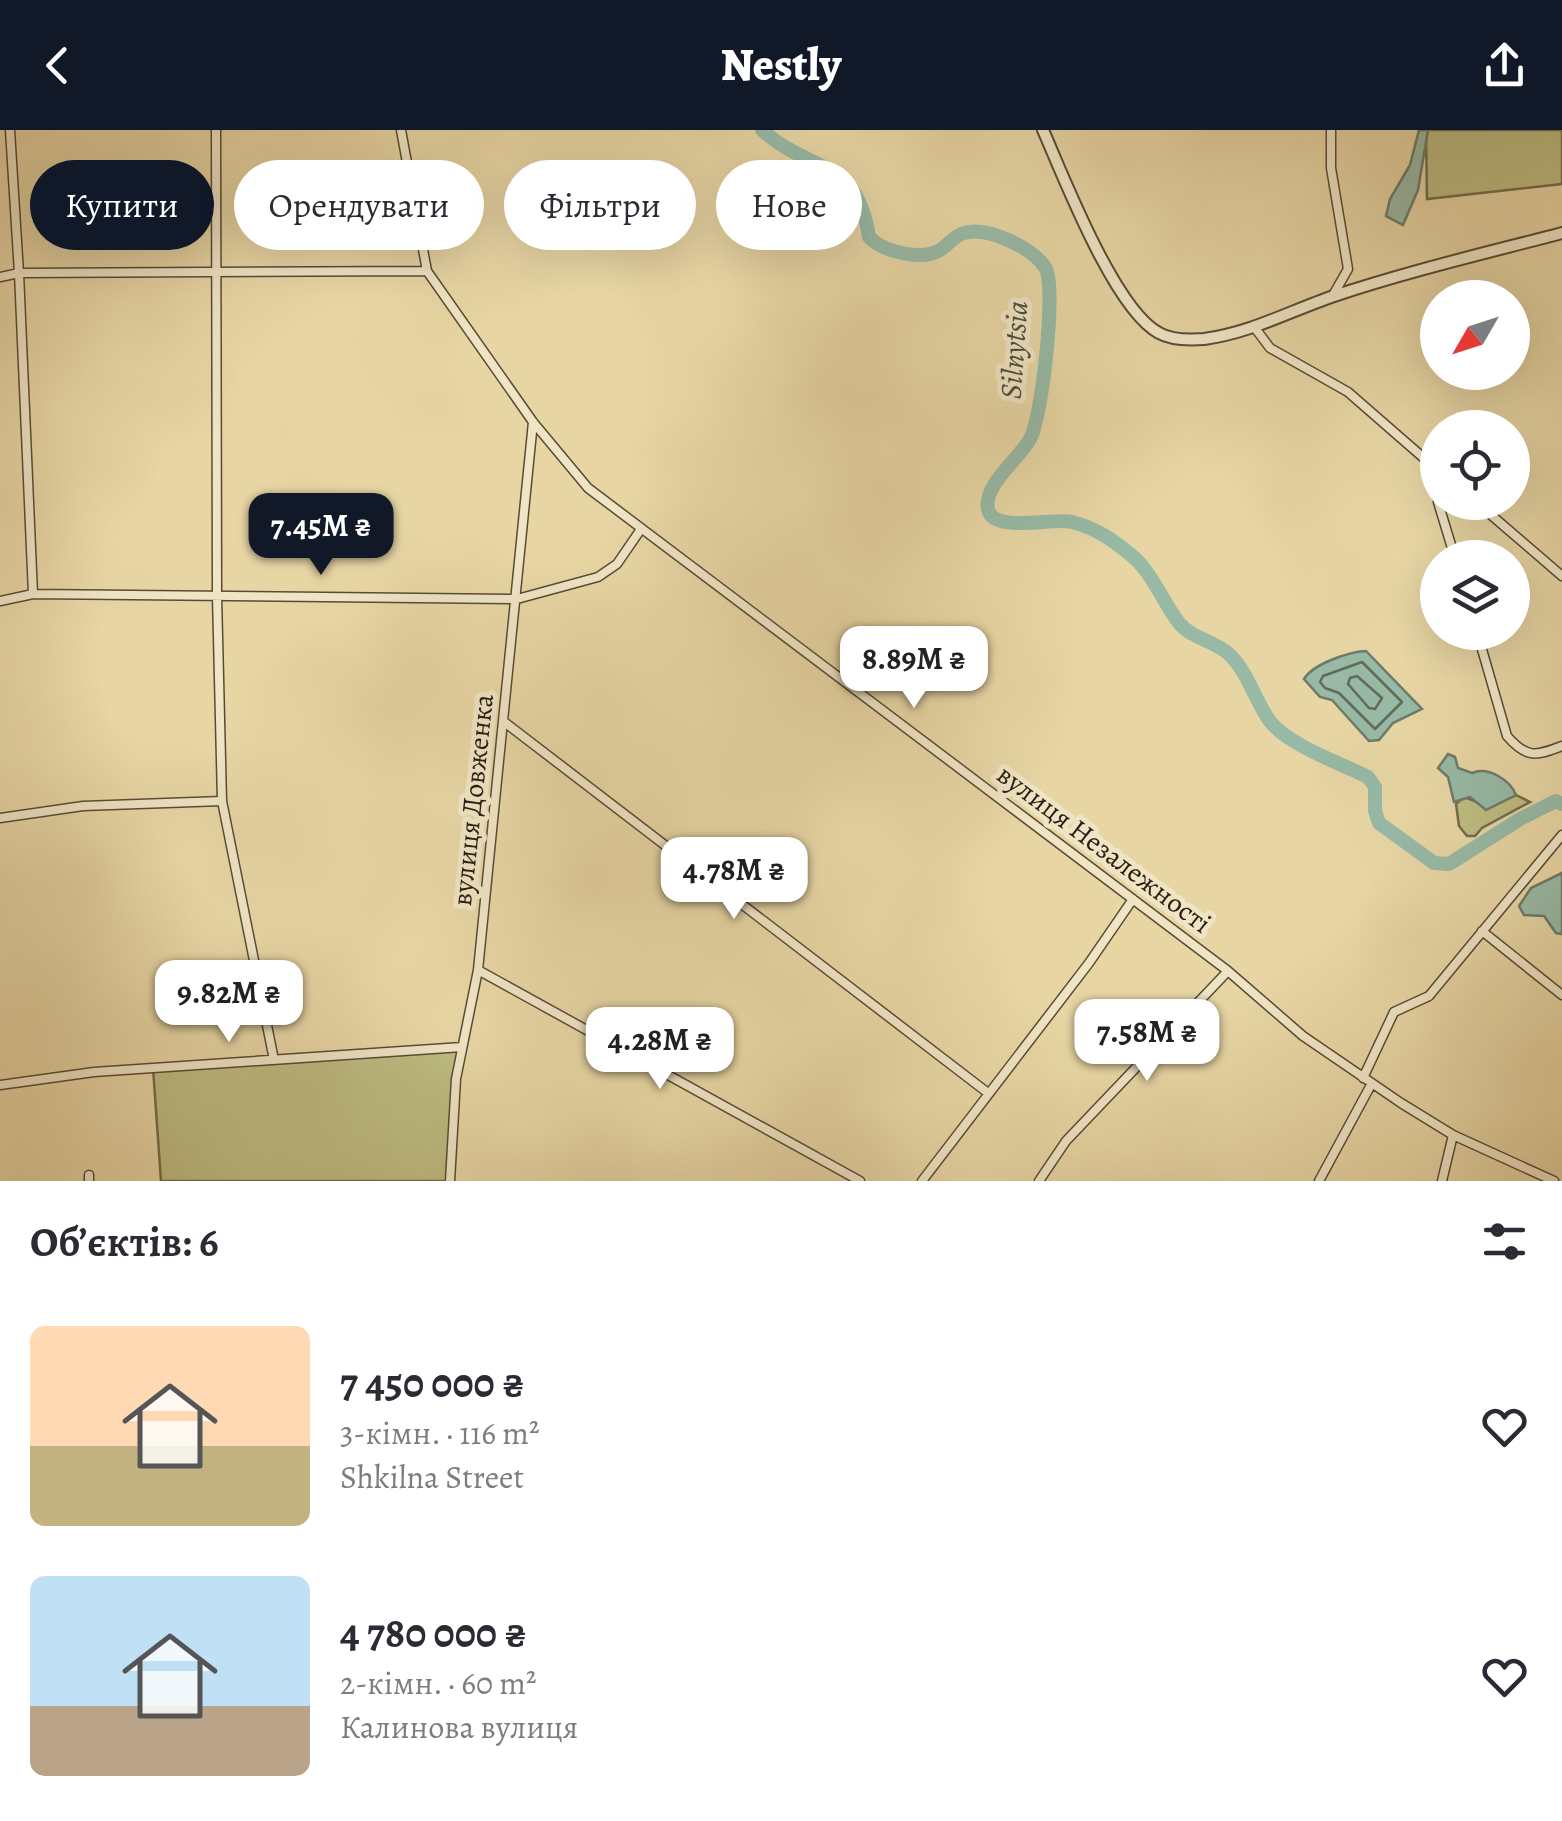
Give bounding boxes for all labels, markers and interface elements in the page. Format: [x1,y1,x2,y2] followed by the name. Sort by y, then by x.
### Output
[721,34,841,96] text: Nestly
[30,38,85,93] icon: back
[1477,38,1532,93] icon: share
[30,160,214,250] chip: Купити
[234,160,484,250] chip: Орендувати
[504,160,696,250] chip: Фільтри
[716,160,862,250] chip: Нове
[1420,280,1530,390] north arrow
[1420,280,1530,650] map controls
[991,299,1037,400] water label: Silnytsia
[1420,410,1530,520] button: locate
[229,493,413,578] pin: 7.45M ₴
[271,503,371,547] text: 7.45M ₴
[1420,540,1530,650] button: layers
[822,626,1006,711] pin: 8.89M ₴
[862,636,966,680] text: 8.89M ₴
[443,692,503,908] street label: вулиця Довженка
[989,756,1219,942] street label: вулиця Незалежності
[642,837,826,922] pin: 4.78M ₴
[683,847,785,891] text: 4.78M ₴
[137,960,321,1045] pin: 9.82M ₴
[177,970,281,1014] text: 9.82M ₴
[1055,999,1239,1084] pin: 7.58M ₴
[568,1007,752,1092] pin: 4.28M ₴
[1096,1009,1198,1053] text: 7.58M ₴
[608,1017,712,1061] text: 4.28M ₴
[30,1213,219,1270] text: Об’єктів: 6
[1477,1214,1532,1269] icon: filters
[340,1354,525,1411] text: 7 450 000 ₴
[110,1366,230,1486] icon: home
[1477,1399,1532,1454] icon: heart
[340,1411,539,1455] text: 3-кімн. · 116 m²
[340,1455,524,1499] text: Shkilna Street
[340,1604,527,1661] text: 4 780 000 ₴
[110,1616,230,1736] icon: home
[1477,1649,1532,1704] icon: heart
[340,1661,537,1705] text: 2-кімн. · 60 m²
[340,1705,578,1749] text: Калинова вулиця

